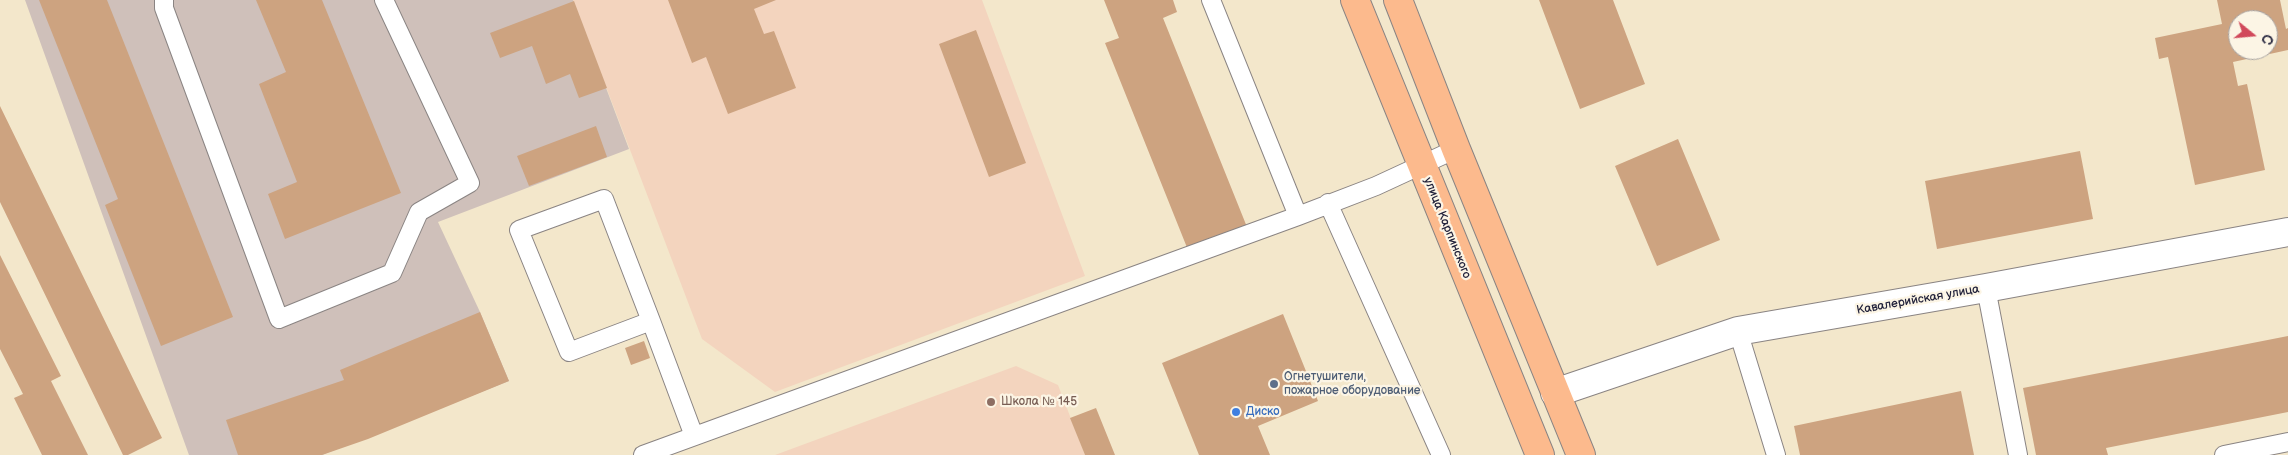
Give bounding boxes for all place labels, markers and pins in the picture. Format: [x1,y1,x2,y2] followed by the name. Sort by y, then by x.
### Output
[1284,370,1421,398] place label: Огнетушители, пожарное оборудование
[1268,378,1280,390] marker: Огнетушители, пожарное оборудование
[1001,395,1077,409] place label: Школа № 145
[985,396,997,408] marker: Школа № 145
[1246,405,1280,419] place label: Диско
[1230,406,1242,418] marker: Диско

